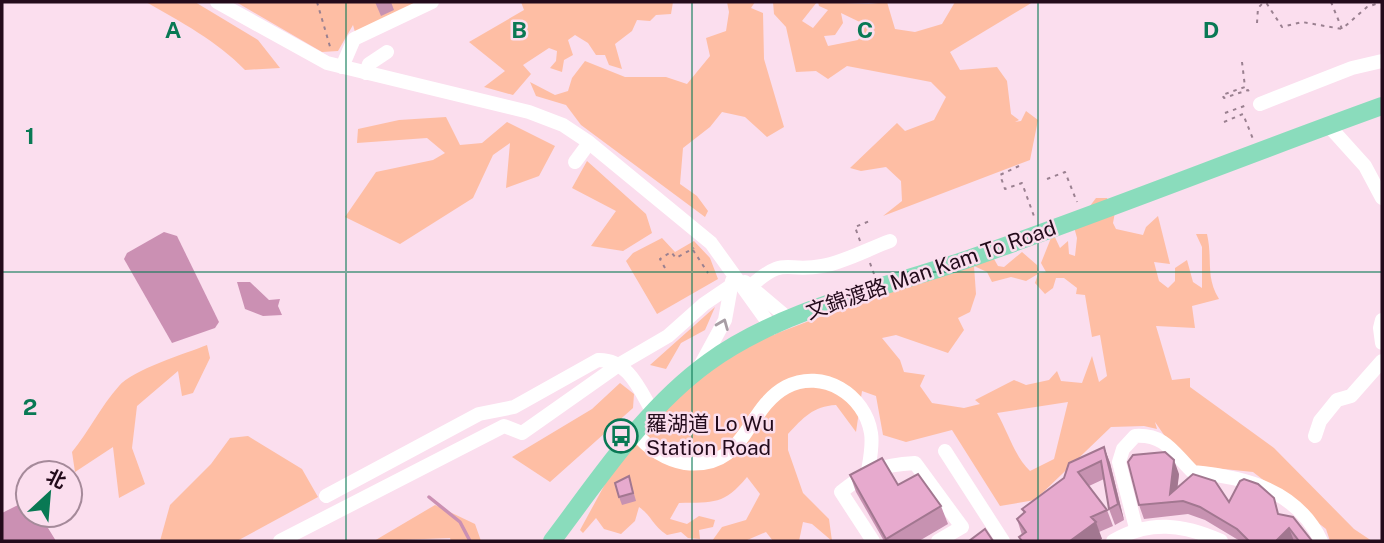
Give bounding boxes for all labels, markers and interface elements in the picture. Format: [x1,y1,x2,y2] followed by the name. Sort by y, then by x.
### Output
[165,16,182,43] text: A
[511,16,527,43] text: B
[857,16,873,43] text: C
[1203,16,1219,43] text: D
[25,122,35,149] text: 1
[802,215,1059,324] street label: 文錦渡路 Man Kam To Road
[714,319,728,331] one-way arrow
[23,393,37,420] text: 2
[646,411,774,460] place label: 羅湖道 Lo Wu Station Road
[602,417,640,455] bus stop icon: 羅湖道 Lo Wu Station Road
[14,459,84,529] north arrow
[43,465,70,493] text: 北

